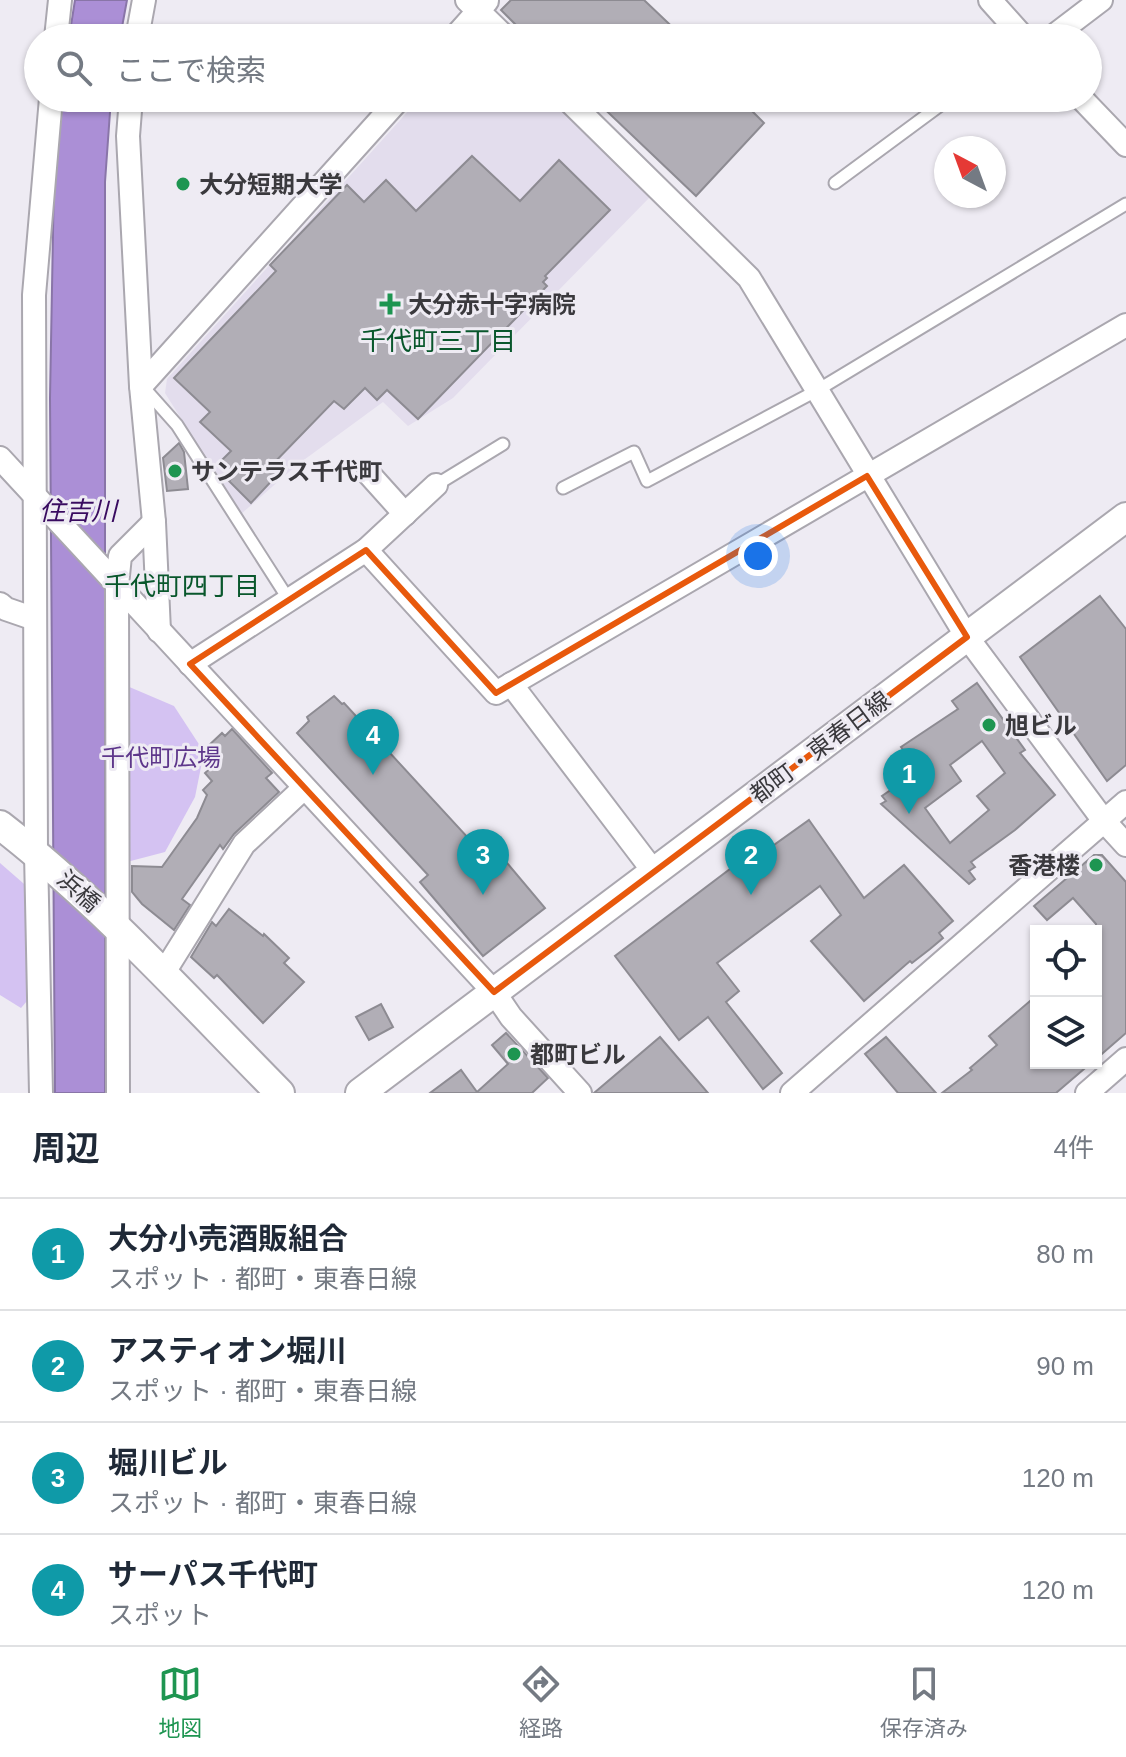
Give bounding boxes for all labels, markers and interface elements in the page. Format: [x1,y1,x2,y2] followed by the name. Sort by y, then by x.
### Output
[24,24,1102,112] search box
[52,46,96,90] icon: search
[116,54,266,87] text: ここで検索
[934,136,1006,208] north arrow
[199,171,343,198] place label: 大分短期大学
[174,175,192,193] marker: 大分短期大学
[408,291,576,318] place label: 大分赤十字病院
[379,293,401,315] marker: 大分赤十字病院
[360,326,516,356] district label: 千代町三丁目
[191,458,383,485] place label: サンテラス千代町
[166,462,184,480] marker: サンテラス千代町
[39,496,120,526] water label: 住吉川
[738,536,778,576] your location
[104,571,260,601] district label: 千代町四丁目
[745,686,895,808] street label: 都町・東春日線
[347,709,399,775] pin: 4
[1005,712,1077,739] place label: 旭ビル
[980,716,998,734] marker: 旭ビル
[101,744,221,771] park label: 千代町広場
[883,748,935,814] pin: 1
[457,829,509,895] pin: 3
[725,829,777,895] pin: 2
[1008,852,1080,879] place label: 香港楼
[1087,856,1105,874] marker: 香港楼
[52,865,106,917] street label: 浜橋
[1030,925,1102,1069] map controls
[1030,925,1102,997] button: locate
[1030,997,1102,1069] button: layers
[530,1041,626,1068] place label: 都町ビル
[505,1045,523,1063] marker: 都町ビル
[32,1129,100,1167] text: 周辺
[1054,1133,1094,1163] text: 4件
[108,1222,348,1255] text: 大分小売酒販組合
[51,1239,65,1269] text: 1
[1036,1239,1094,1269] text: 80 m
[108,1264,417,1294] text: スポット · 都町・東春日線
[108,1334,346,1367] text: アスティオン堀川
[51,1351,65,1381] text: 2
[1036,1351,1094,1381] text: 90 m
[108,1376,417,1406] text: スポット · 都町・東春日線
[108,1446,228,1479] text: 堀川ビル
[51,1463,65,1493] text: 3
[1022,1463,1094,1493] text: 120 m
[108,1488,417,1518] text: スポット · 都町・東春日線
[108,1558,318,1591] text: サーパス千代町
[51,1575,65,1605] text: 4
[1022,1575,1094,1605] text: 120 m
[108,1600,212,1630] text: スポット
[158,1662,202,1742] tab: 地図
[519,1662,563,1742] tab: 経路
[880,1662,968,1742] tab: 保存済み

